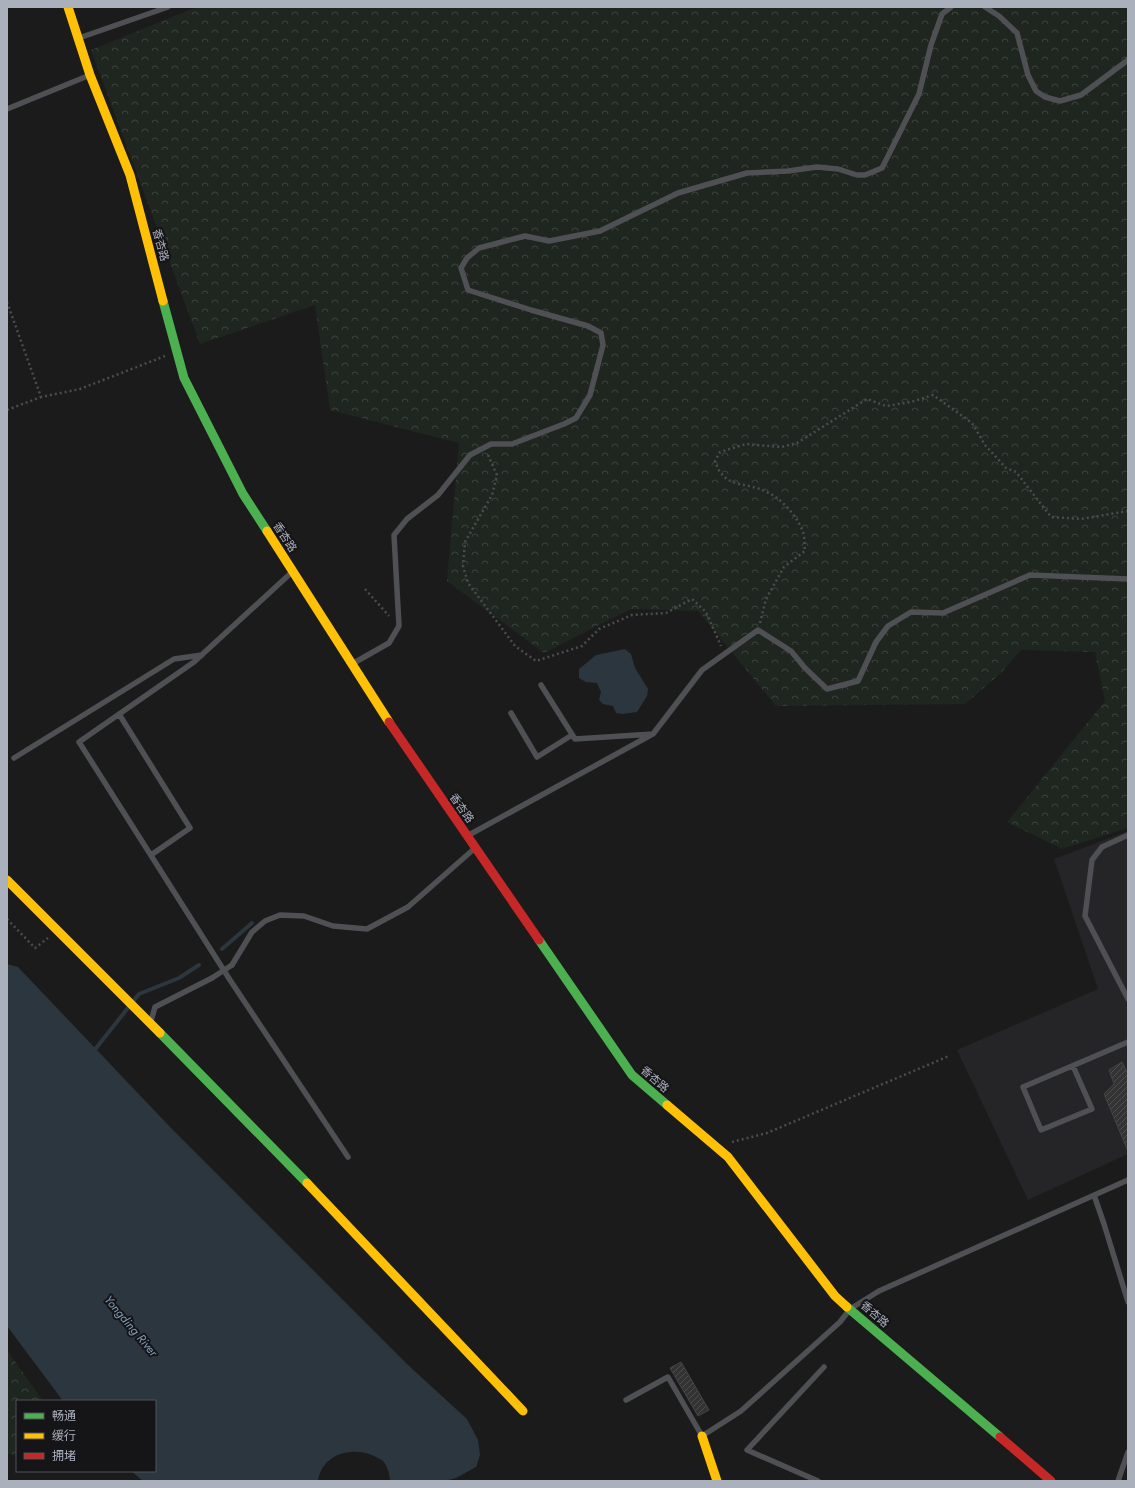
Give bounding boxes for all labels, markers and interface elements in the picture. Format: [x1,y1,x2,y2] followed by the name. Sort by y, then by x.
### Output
[149,227,173,263] street label: 香杏路
[269,519,301,555] street label: 香杏路
[446,790,478,826] street label: 香杏路
[637,1062,673,1096] street label: 香杏路
[100,1292,163,1361] water label: Yongding River
[857,1297,893,1331] street label: 香杏路
[16,1400,156,1472] legend
[52,1407,76,1425] text: 畅通
[52,1427,76,1445] text: 缓行
[52,1447,76,1465] text: 拥堵

